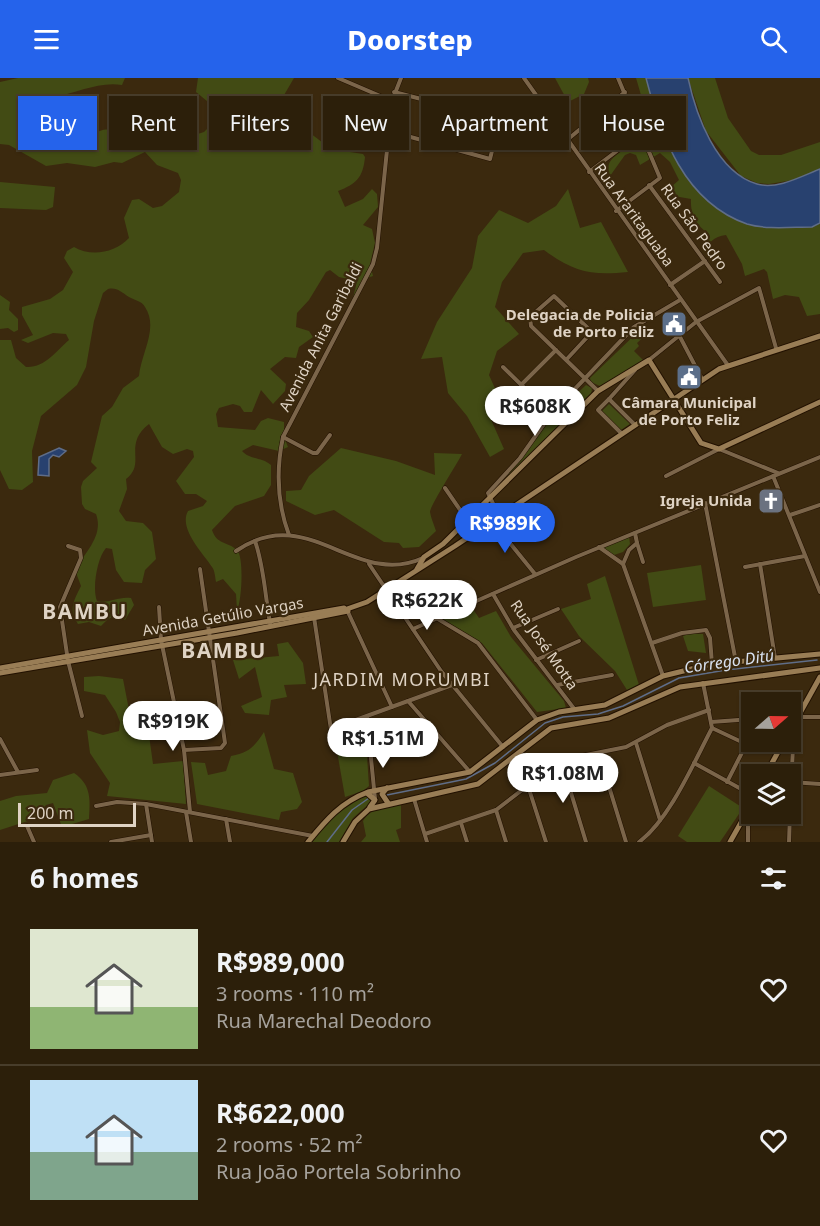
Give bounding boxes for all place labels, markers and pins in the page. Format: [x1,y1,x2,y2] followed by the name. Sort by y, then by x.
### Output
[506,304,654,341] place label: Delegacia de Policia de Porto Feliz
[659,309,689,339] public building icon: Delegacia de Policia de Porto Feliz
[674,362,704,392] public building icon: Câmara Municipal de Porto Feliz
[486,386,584,437] pin: R$608K
[622,392,756,429] place label: Câmara Municipal de Porto Feliz
[756,486,786,516] church icon: Igreja Unida
[660,490,752,510] place label: Igreja Unida
[456,503,554,554] pin: R$989K
[378,580,476,631] pin: R$622K
[124,701,222,752] pin: R$919K
[328,718,438,769] pin: R$1.51M
[508,753,618,804] pin: R$1.08M

